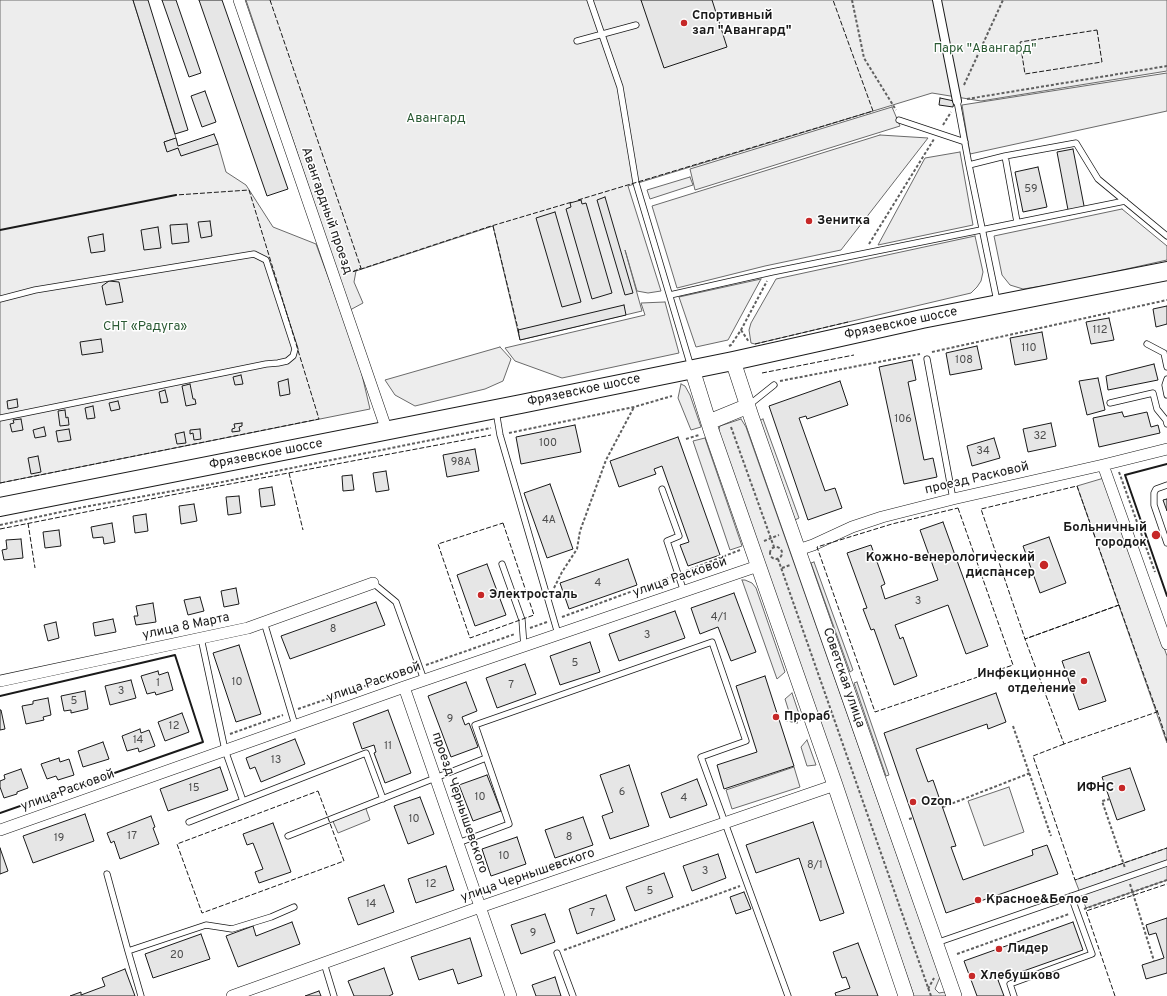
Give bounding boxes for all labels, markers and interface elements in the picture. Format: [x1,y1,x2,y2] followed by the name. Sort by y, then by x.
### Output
[692,8,791,39] place label: Спортивный зал "Авангард"
[679,18,689,28] marker: Спортивный зал "Авангард"
[933,41,1037,57] park label: Парк "Авангард"
[406,111,466,127] park label: Авангард
[297,145,355,277] street label: Авангардный проезд
[1024,183,1038,197] house number: 59
[817,213,870,229] place label: Зенитка
[804,216,814,226] marker: Зенитка
[843,304,959,344] street label: Фрязевское шоссе
[103,319,187,335] park label: СНТ «Радуга»
[1093,324,1107,338] house number: 112
[1021,342,1037,356] house number: 110
[955,354,973,368] house number: 108
[526,371,642,411] street label: Фрязевское шоссе
[894,413,912,427] house number: 106
[1033,430,1047,444] house number: 32
[208,436,324,474] street label: Фрязевское шоссе
[539,437,557,451] house number: 100
[976,445,990,459] house number: 34
[451,456,471,470] house number: 98А
[923,459,1031,499] street label: проезд Расковой
[542,514,556,528] house number: 4А
[1063,520,1147,551] place label: Больничный городок
[1150,529,1162,541] marker: Больничный городок
[866,550,1035,581] place label: Кожно-венерологический диспансер
[631,555,729,601] street label: улица Расковой
[1038,559,1050,571] marker: Кожно-венерологический диспансер
[595,577,601,591] house number: 4
[489,587,578,603] place label: Электросталь
[476,590,486,600] marker: Электросталь
[915,595,921,609] house number: 3
[141,610,231,644] street label: улица 8 Марта
[711,611,727,625] house number: 4/1
[330,623,336,637] house number: 8
[819,626,867,730] street label: Советская улица
[644,629,650,643] house number: 3
[572,657,578,671] house number: 5
[325,660,423,706] street label: улица Расковой
[977,666,1076,697] place label: Инфекционное отделение
[231,676,243,690] house number: 10
[1079,676,1089,686] marker: Инфекционное отделение
[156,677,160,691] house number: 1
[508,679,514,693] house number: 7
[118,685,124,699] house number: 3
[71,695,77,709] house number: 5
[784,709,830,725] place label: Прораб
[771,712,781,722] marker: Прораб
[447,713,453,727] house number: 9
[169,720,179,734] house number: 12
[427,730,491,876] street label: проезд Чернышевского
[133,734,143,748] house number: 14
[384,740,392,754] house number: 11
[271,754,281,768] house number: 13
[19,767,117,815] street label: улица Расковой
[1077,780,1114,796] place label: ИФНС
[189,782,199,796] house number: 15
[1117,783,1127,793] marker: ИФНС
[619,786,625,800] house number: 6
[474,791,486,805] house number: 10
[681,792,687,806] house number: 4
[921,794,952,810] place label: Ozon
[908,797,918,807] marker: Ozon
[408,813,420,827] house number: 10
[127,830,137,844] house number: 17
[566,831,572,845] house number: 8
[54,832,64,846] house number: 19
[459,846,597,906] street label: улица Чернышевского
[498,850,510,864] house number: 10
[807,859,823,873] house number: 8/1
[702,865,708,879] house number: 3
[426,878,436,892] house number: 12
[647,885,653,899] house number: 5
[986,892,1088,908] place label: Красное&Белое
[973,895,983,905] marker: Красное&Белое
[366,898,376,912] house number: 14
[589,907,595,921] house number: 7
[530,927,536,941] house number: 9
[1007,941,1049,957] place label: Лидер
[994,944,1004,954] marker: Лидер
[170,949,184,963] house number: 20
[980,968,1060,984] place label: Хлебушково
[967,971,977,981] marker: Хлебушково

